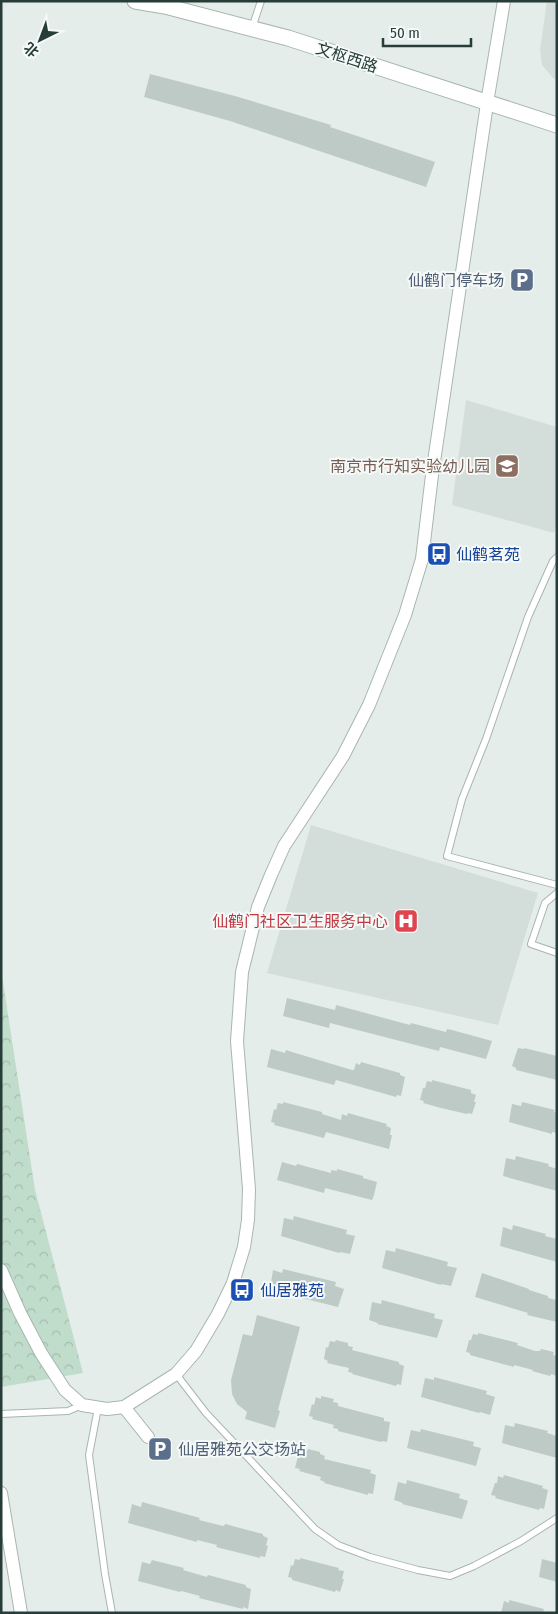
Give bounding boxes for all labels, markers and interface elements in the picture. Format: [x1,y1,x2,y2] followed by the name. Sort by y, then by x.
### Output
[15,15,65,65] north arrow
[383,15,470,47] scale bar
[390,24,420,42] text: 50 m
[21,38,43,60] text: 北
[313,39,380,76] street label: 文枢西路
[509,267,535,293] parking icon: 仙鹤门停车场
[408,271,504,290] place label: 仙鹤门停车场
[494,453,520,479] school or university icon: 南京市行知实验幼儿园
[330,457,490,476] place label: 南京市行知实验幼儿园
[426,541,452,567] bus stop icon: 仙鹤茗苑
[456,545,520,564] place label: 仙鹤茗苑
[393,908,419,934] hospital icon: 仙鹤门社区卫生服务中心
[212,912,388,931] place label: 仙鹤门社区卫生服务中心
[229,1277,255,1303] bus stop icon: 仙居雅苑
[260,1281,324,1300] place label: 仙居雅苑
[147,1436,173,1462] parking icon: 仙居雅苑公交场站
[178,1440,306,1459] place label: 仙居雅苑公交场站

